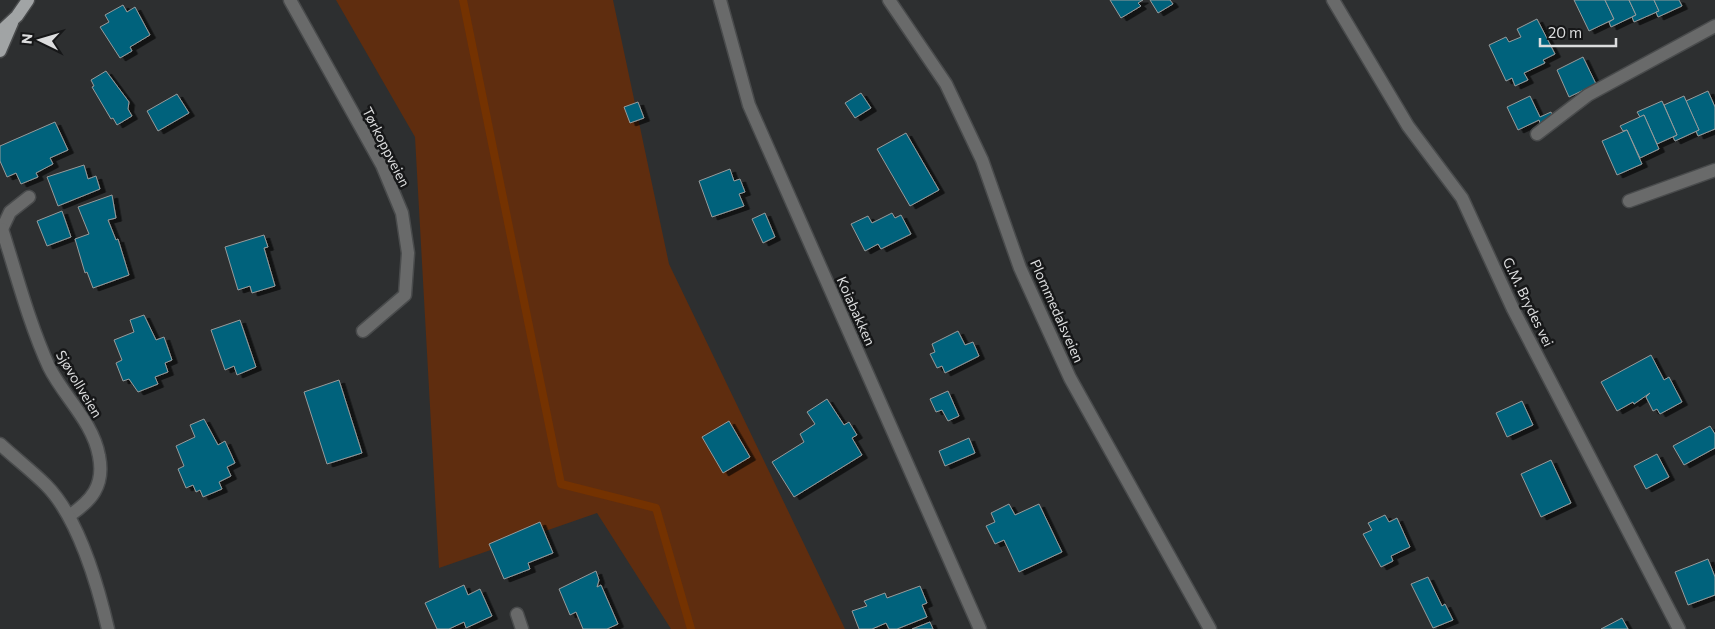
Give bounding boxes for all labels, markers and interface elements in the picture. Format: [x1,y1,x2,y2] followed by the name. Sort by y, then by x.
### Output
[15,15,65,65] north arrow
[1540,15,1616,47] scale bar
[1548,23,1582,41] text: 20 m
[18,33,35,45] text: N
[359,104,414,189] street label: Tørkoppveien
[1500,254,1557,349] street label: G.M. Brydes vei
[1027,257,1088,365] street label: Plommedalsveien
[834,274,879,348] street label: Koiabakken
[53,347,106,421] street label: Sjøvollveien

